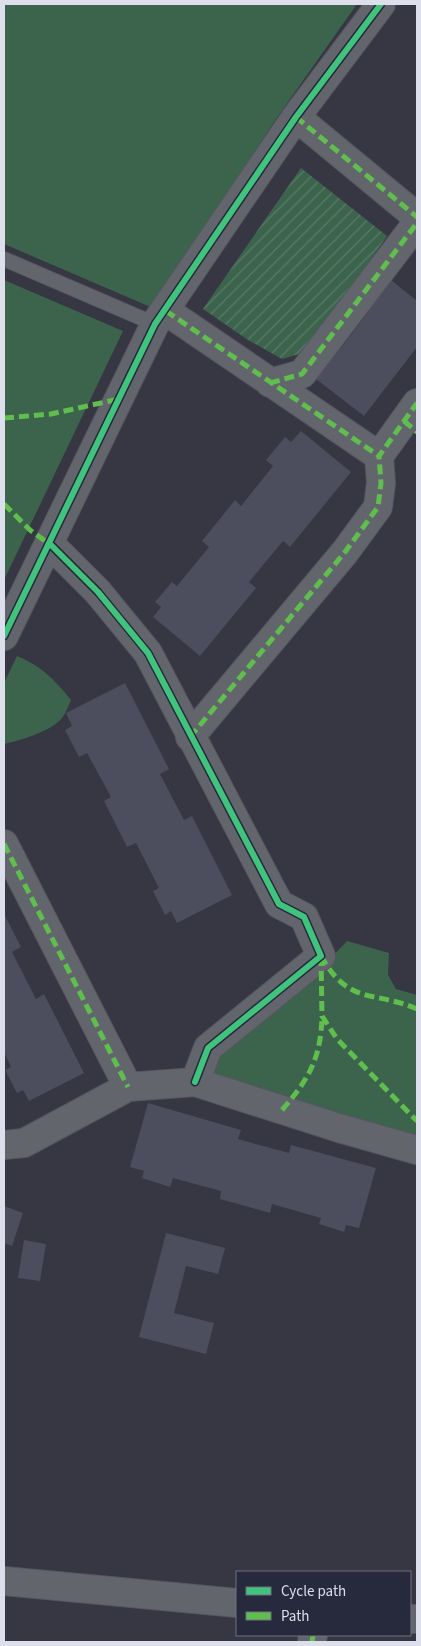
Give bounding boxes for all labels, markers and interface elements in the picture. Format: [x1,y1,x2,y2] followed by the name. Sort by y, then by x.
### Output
[236,1571,411,1636] legend
[281,1581,346,1602] text: Cycle path
[281,1606,309,1627] text: Path

